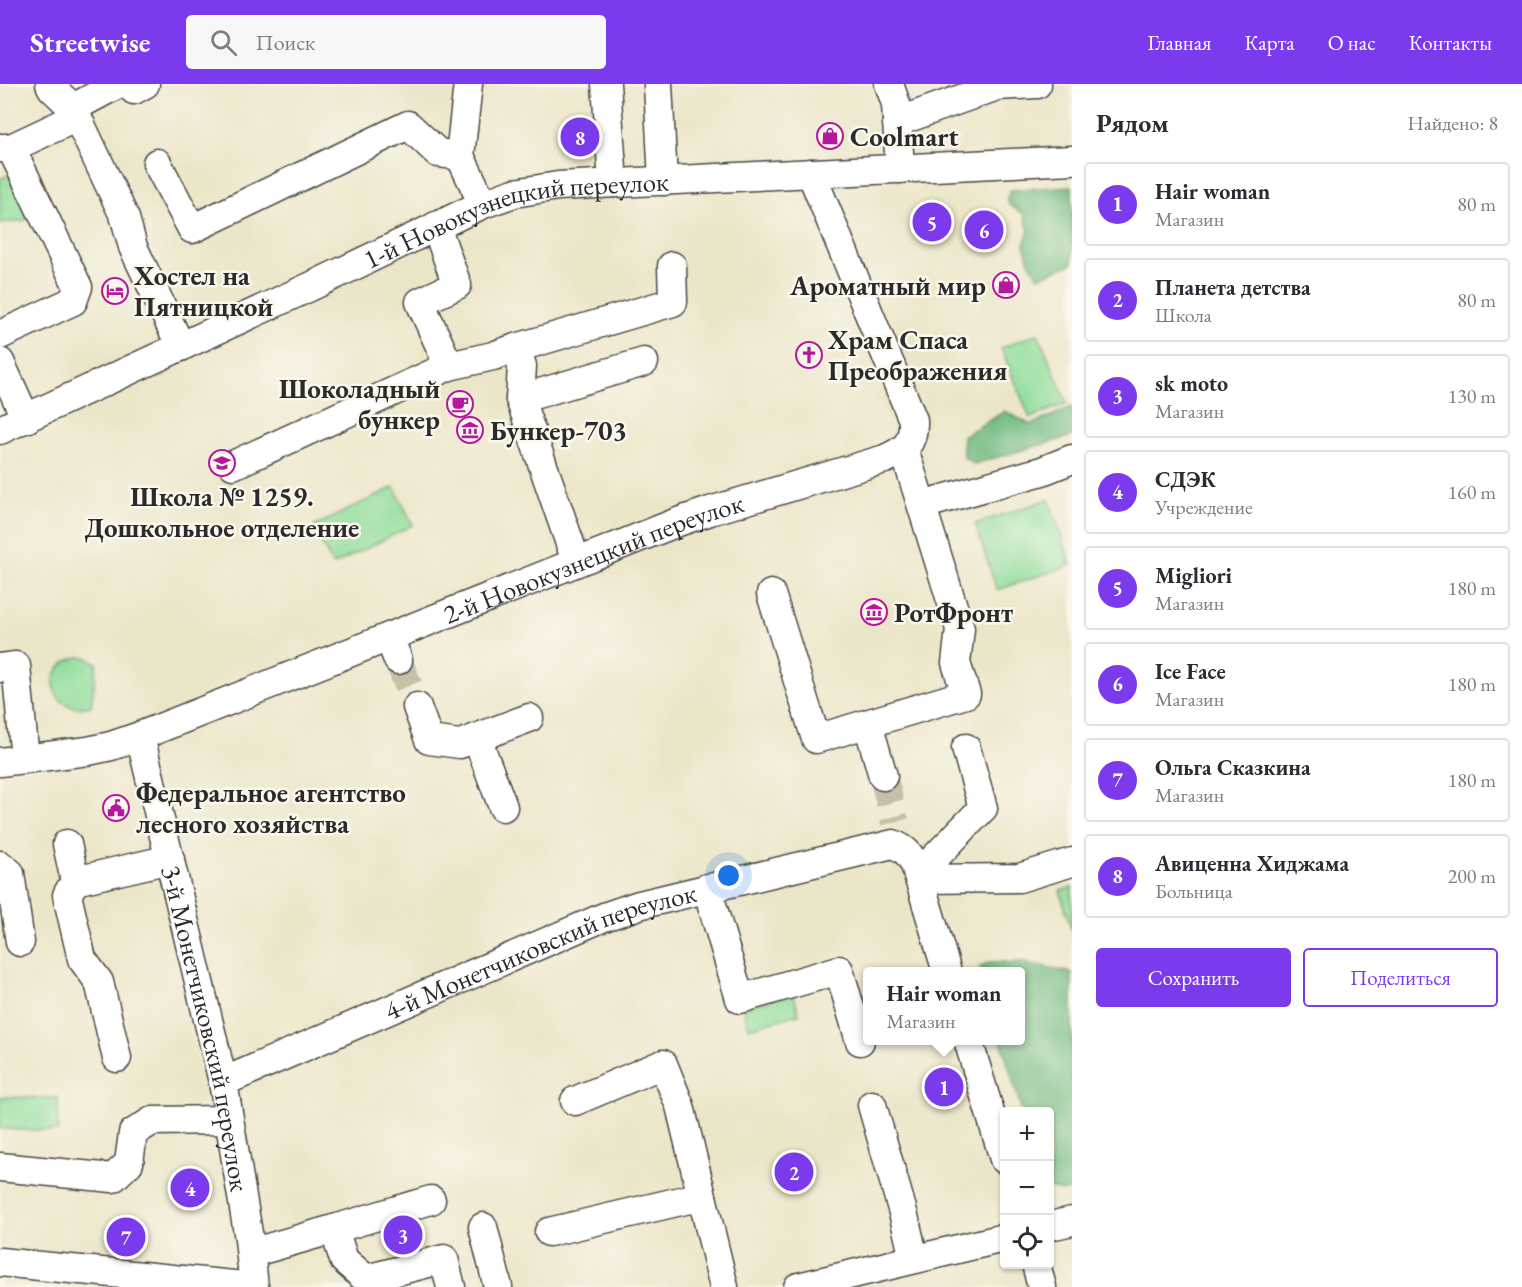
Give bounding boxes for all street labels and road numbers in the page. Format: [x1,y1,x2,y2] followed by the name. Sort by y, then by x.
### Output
[357,163,670,276] street label: 1-й Новокузнецкий переулок
[438,485,748,631] street label: 2-й Новокузнецкий переулок
[154,862,258,1194] street label: 3-й Монетчиковский переулок
[379,874,700,1028] street label: 4-й Монетчиковский переулок

